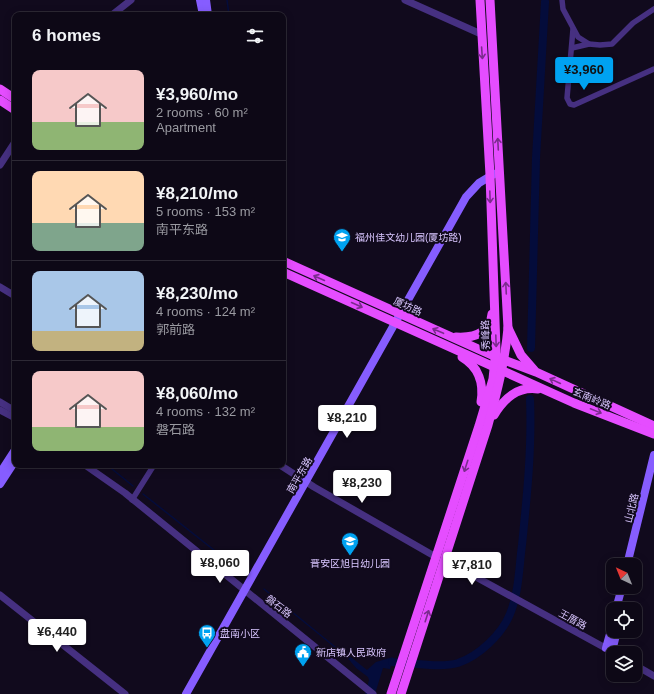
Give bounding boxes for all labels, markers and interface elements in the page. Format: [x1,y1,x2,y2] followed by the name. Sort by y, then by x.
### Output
[244,25,266,47] icon: filters
[32,26,101,45] text: 6 homes
[479,46,486,59] one-way arrow
[551,57,617,91] pin: ¥3,960
[564,62,604,77] text: ¥3,960
[156,85,238,104] text: ¥3,960/mo
[64,86,112,134] icon: home
[156,105,248,120] text: 2 rooms · 60 m²
[156,120,216,135] text: Apartment
[494,138,501,151] one-way arrow
[156,184,238,203] text: ¥8,210/mo
[64,187,112,235] icon: home
[487,190,494,203] one-way arrow
[156,204,255,219] text: 5 rooms · 153 m²
[156,222,208,237] text: 南平东路
[332,227,352,252] school or university icon: 福州佳文幼儿园(厦坊路)
[355,232,462,243] place label: 福州佳文幼儿园(厦坊路)
[313,273,325,281] one-way arrow
[502,282,509,295] one-way arrow
[156,284,238,303] text: ¥8,230/mo
[64,287,112,335] icon: home
[392,295,424,318] street label: 厦坊路
[351,302,363,309] one-way arrow
[156,304,255,319] text: 4 rooms · 124 m²
[479,320,492,350] street label: 秀峰路
[156,322,195,337] text: 郭前路
[432,326,444,334] one-way arrow
[492,334,500,347] one-way arrow
[549,377,561,384] one-way arrow
[156,384,238,403] text: ¥8,060/mo
[571,386,612,411] street label: 玄南岭路
[64,387,112,435] icon: home
[156,404,255,419] text: 4 rooms · 132 m²
[314,405,380,439] pin: ¥8,210
[589,408,601,416] one-way arrow
[327,410,367,425] text: ¥8,210
[156,422,195,437] text: 磐石路
[285,455,314,495] street label: 南平东路
[461,460,469,472] one-way arrow
[329,470,395,504] pin: ¥8,230
[342,475,382,490] text: ¥8,230
[623,492,640,524] street label: 山北路
[340,531,360,556] school or university icon: 晋安区旭日幼儿园
[187,550,253,584] pin: ¥8,060
[439,552,505,586] pin: ¥7,810
[200,555,240,570] text: ¥8,060
[452,557,492,572] text: ¥7,810
[310,558,390,569] place label: 晋安区旭日幼儿园
[606,558,642,594] north arrow
[606,558,642,682] map controls
[263,593,294,620] street label: 磐石路
[606,602,642,638] button: locate
[557,608,589,631] street label: 王厝路
[424,610,431,623] one-way arrow
[24,619,90,653] pin: ¥6,440
[197,623,217,648] bus stop icon: 盘南小区
[37,624,77,639] text: ¥6,440
[220,628,260,639] place label: 盘南小区
[293,642,313,667] public building icon: 新店镇人民政府
[606,646,642,682] button: layers
[316,647,386,658] place label: 新店镇人民政府

